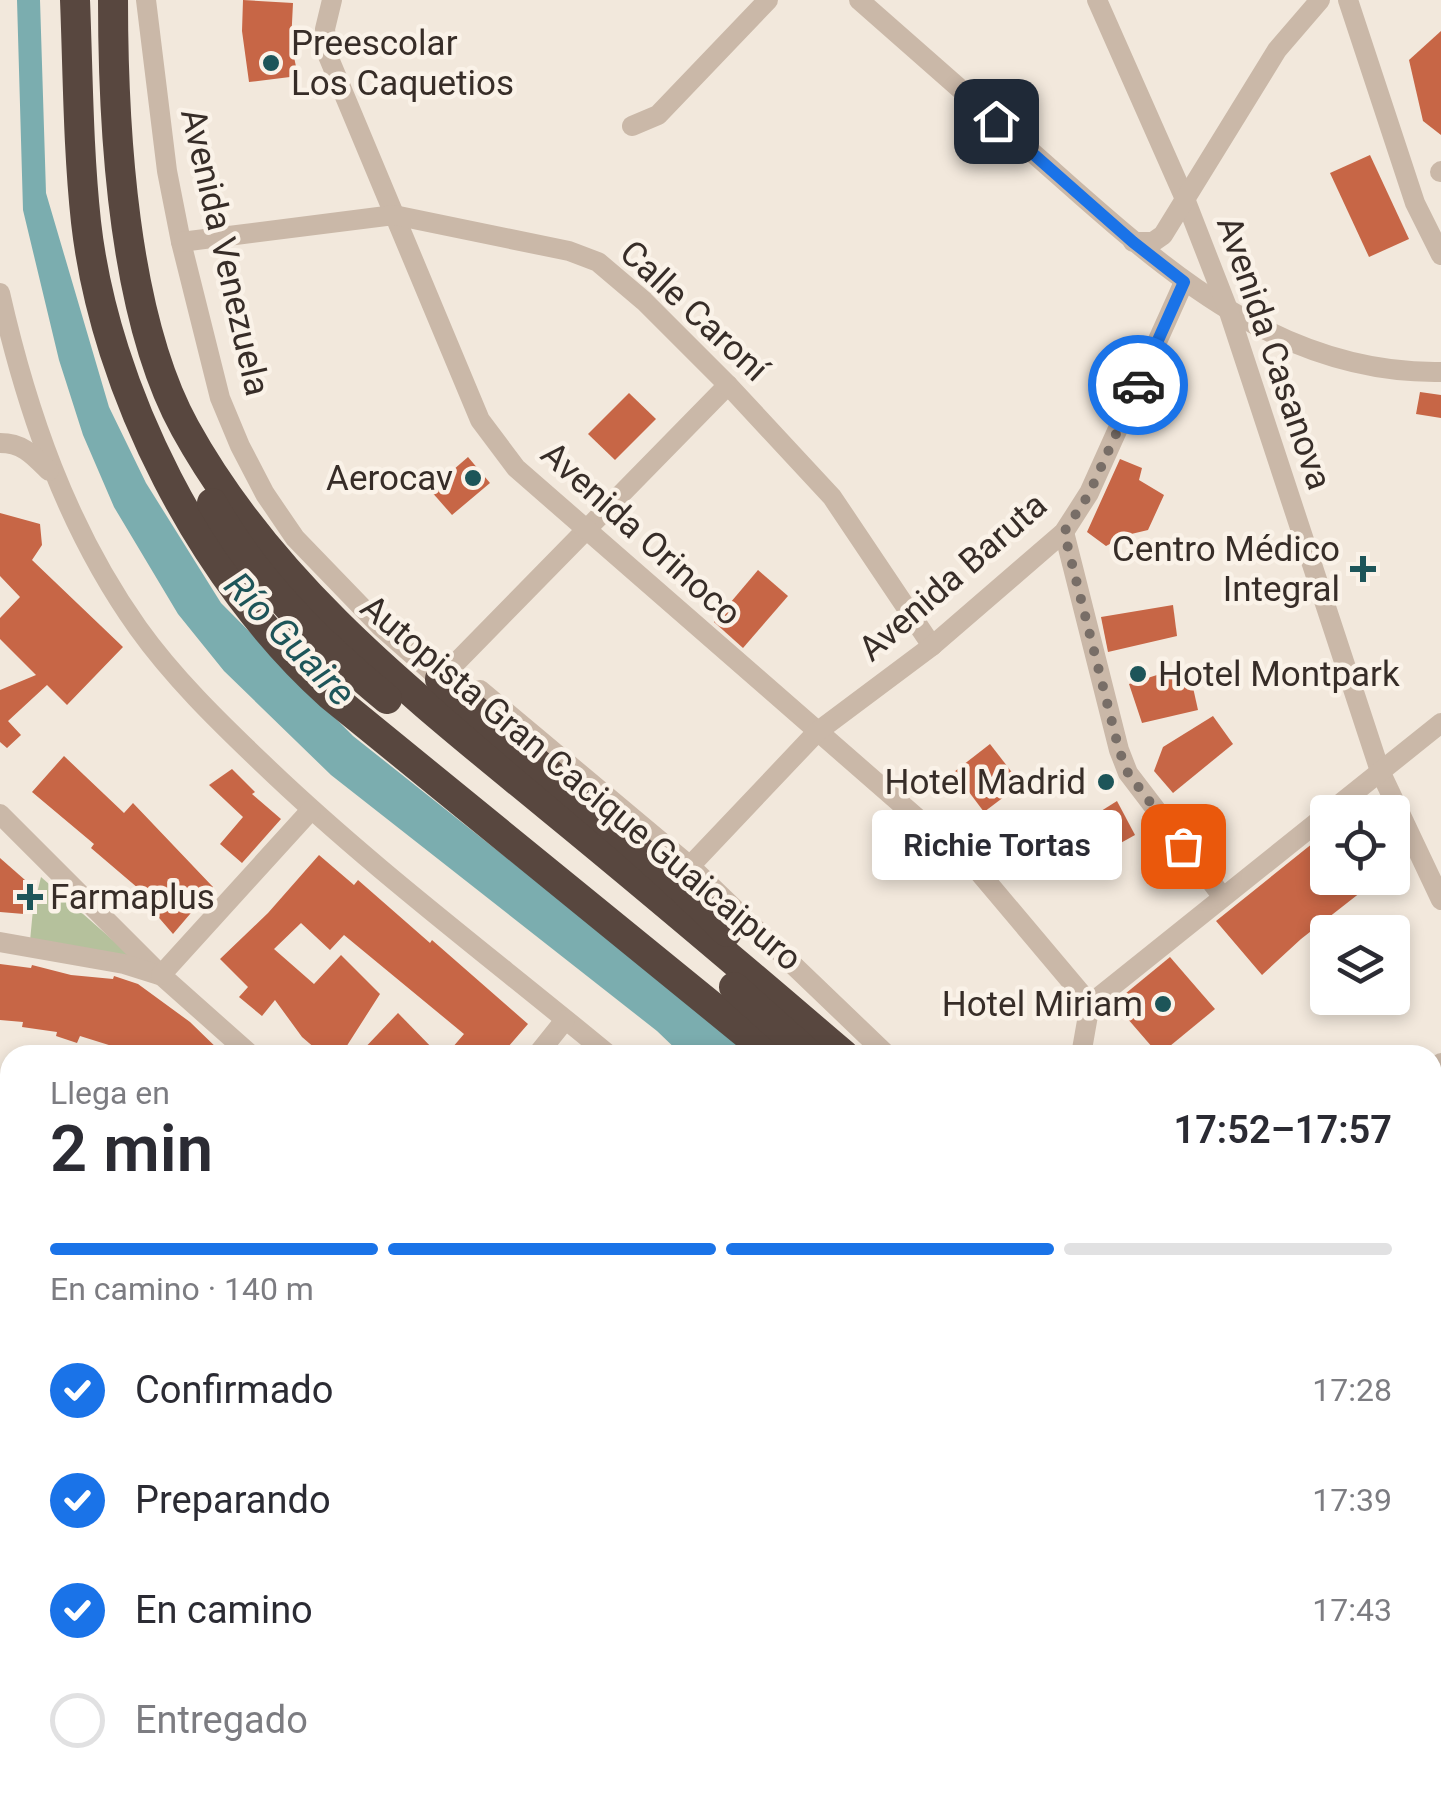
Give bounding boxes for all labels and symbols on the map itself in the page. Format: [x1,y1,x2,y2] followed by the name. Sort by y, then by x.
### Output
[291,23,514,104] place label: Preescolar Los Caquetios
[260,52,282,74] marker: Preescolar Los Caquetios
[954,79,1039,164] pin
[172,104,278,400] street label: Avenida Venezuela
[1208,211,1340,495] street label: Avenida Casanova
[612,232,777,391] street label: Calle Caroní
[1088,335,1188,435] courier
[533,434,749,634] street label: Avenida Orinoco
[326,458,453,499] place label: Aerocav
[462,467,484,489] marker: Aerocav
[851,484,1055,670] street label: Avenida Baruta
[1112,529,1340,610] place label: Centro Médico Integral
[1350,556,1376,582] marker: Centro Médico Integral
[216,563,364,715] water label: Río Guaire
[352,587,810,979] street label: Autopista Gran Cacique Guaicaipuro
[1158,654,1400,695] place label: Hotel Montpark
[1127,663,1149,685] marker: Hotel Montpark
[884,762,1086,803] place label: Hotel Madrid
[1095,771,1117,793] marker: Hotel Madrid
[1141,804,1226,889] pin
[873,811,1123,881] callout: Richie Tortas
[50,877,215,918] place label: Farmaplus
[19,886,41,908] marker: Farmaplus
[942,984,1143,1025] place label: Hotel Miriam
[1152,993,1174,1015] marker: Hotel Miriam

